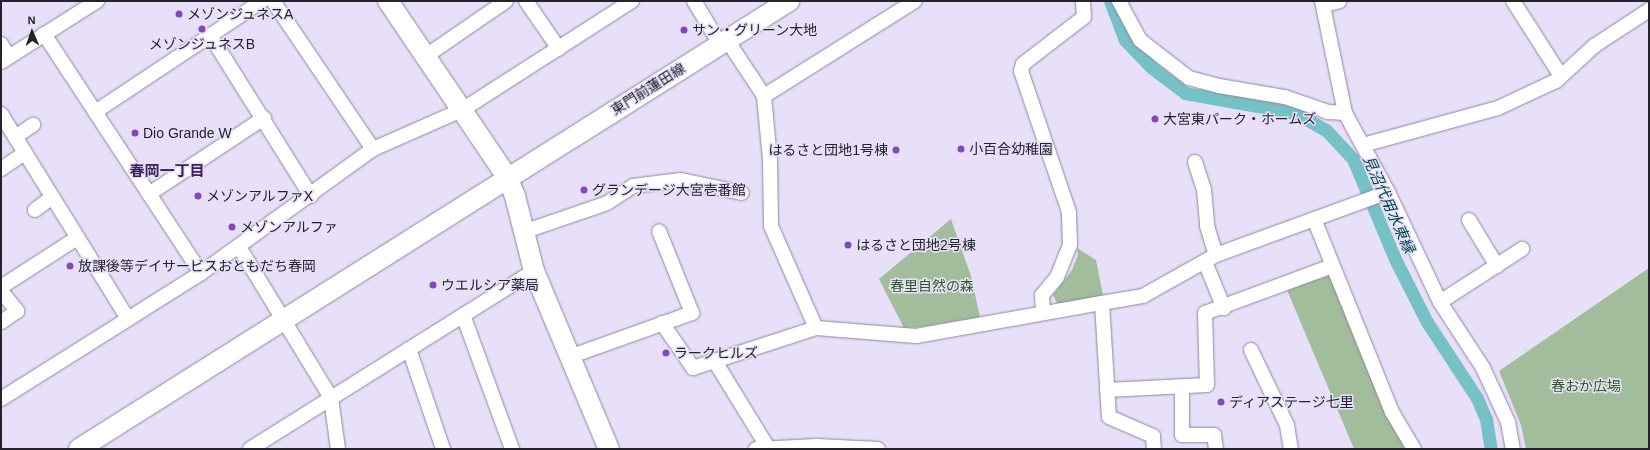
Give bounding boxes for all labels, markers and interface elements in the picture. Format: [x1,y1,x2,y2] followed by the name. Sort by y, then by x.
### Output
[187,6,294,22] place label: メゾンジュネスA
[174,9,184,19] marker: メゾンジュネスA
[12,12,52,52] north arrow
[27,14,36,26] text: N
[692,22,818,38] place label: サン・グリーン大地
[197,24,207,34] marker: メゾンジュネスB
[679,25,689,35] marker: サン・グリーン大地
[148,36,256,52] place label: メゾンジュネスB
[608,60,688,118] street label: 東門前蓮田線
[1163,111,1317,127] place label: 大宮東パーク・ホームズ
[1150,114,1160,124] marker: 大宮東パーク・ホームズ
[143,125,232,141] place label: Dio Grande W
[130,128,140,138] marker: Dio Grande W
[969,141,1053,157] place label: 小百合幼稚園
[768,142,888,158] place label: はるさと団地1号棟
[956,144,966,154] marker: 小百合幼稚園
[891,145,901,155] marker: はるさと団地1号棟
[1359,152,1419,256] water label: 見沼代用水東縁
[130,162,204,180] district label: 春岡一丁目
[592,182,746,198] place label: グランデージ大宮壱番館
[579,185,589,195] marker: グランデージ大宮壱番館
[206,188,313,204] place label: メゾンアルファX
[193,191,203,201] marker: メゾンアルファX
[240,219,338,235] place label: メゾンアルファ
[227,222,237,232] marker: メゾンアルファ
[856,237,976,253] place label: はるさと団地2号棟
[843,240,853,250] marker: はるさと団地2号棟
[78,258,316,274] place label: 放課後等デイサービスおともだち春岡
[65,261,75,271] marker: 放課後等デイサービスおともだち春岡
[441,277,539,293] place label: ウエルシア薬局
[890,278,974,294] park label: 春里自然の森
[428,280,438,290] marker: ウエルシア薬局
[674,345,758,361] place label: ラークヒルズ
[661,348,671,358] marker: ラークヒルズ
[1551,378,1621,394] park label: 春おか広場
[1229,394,1355,410] place label: ディアステージ七里
[1216,397,1226,407] marker: ディアステージ七里

